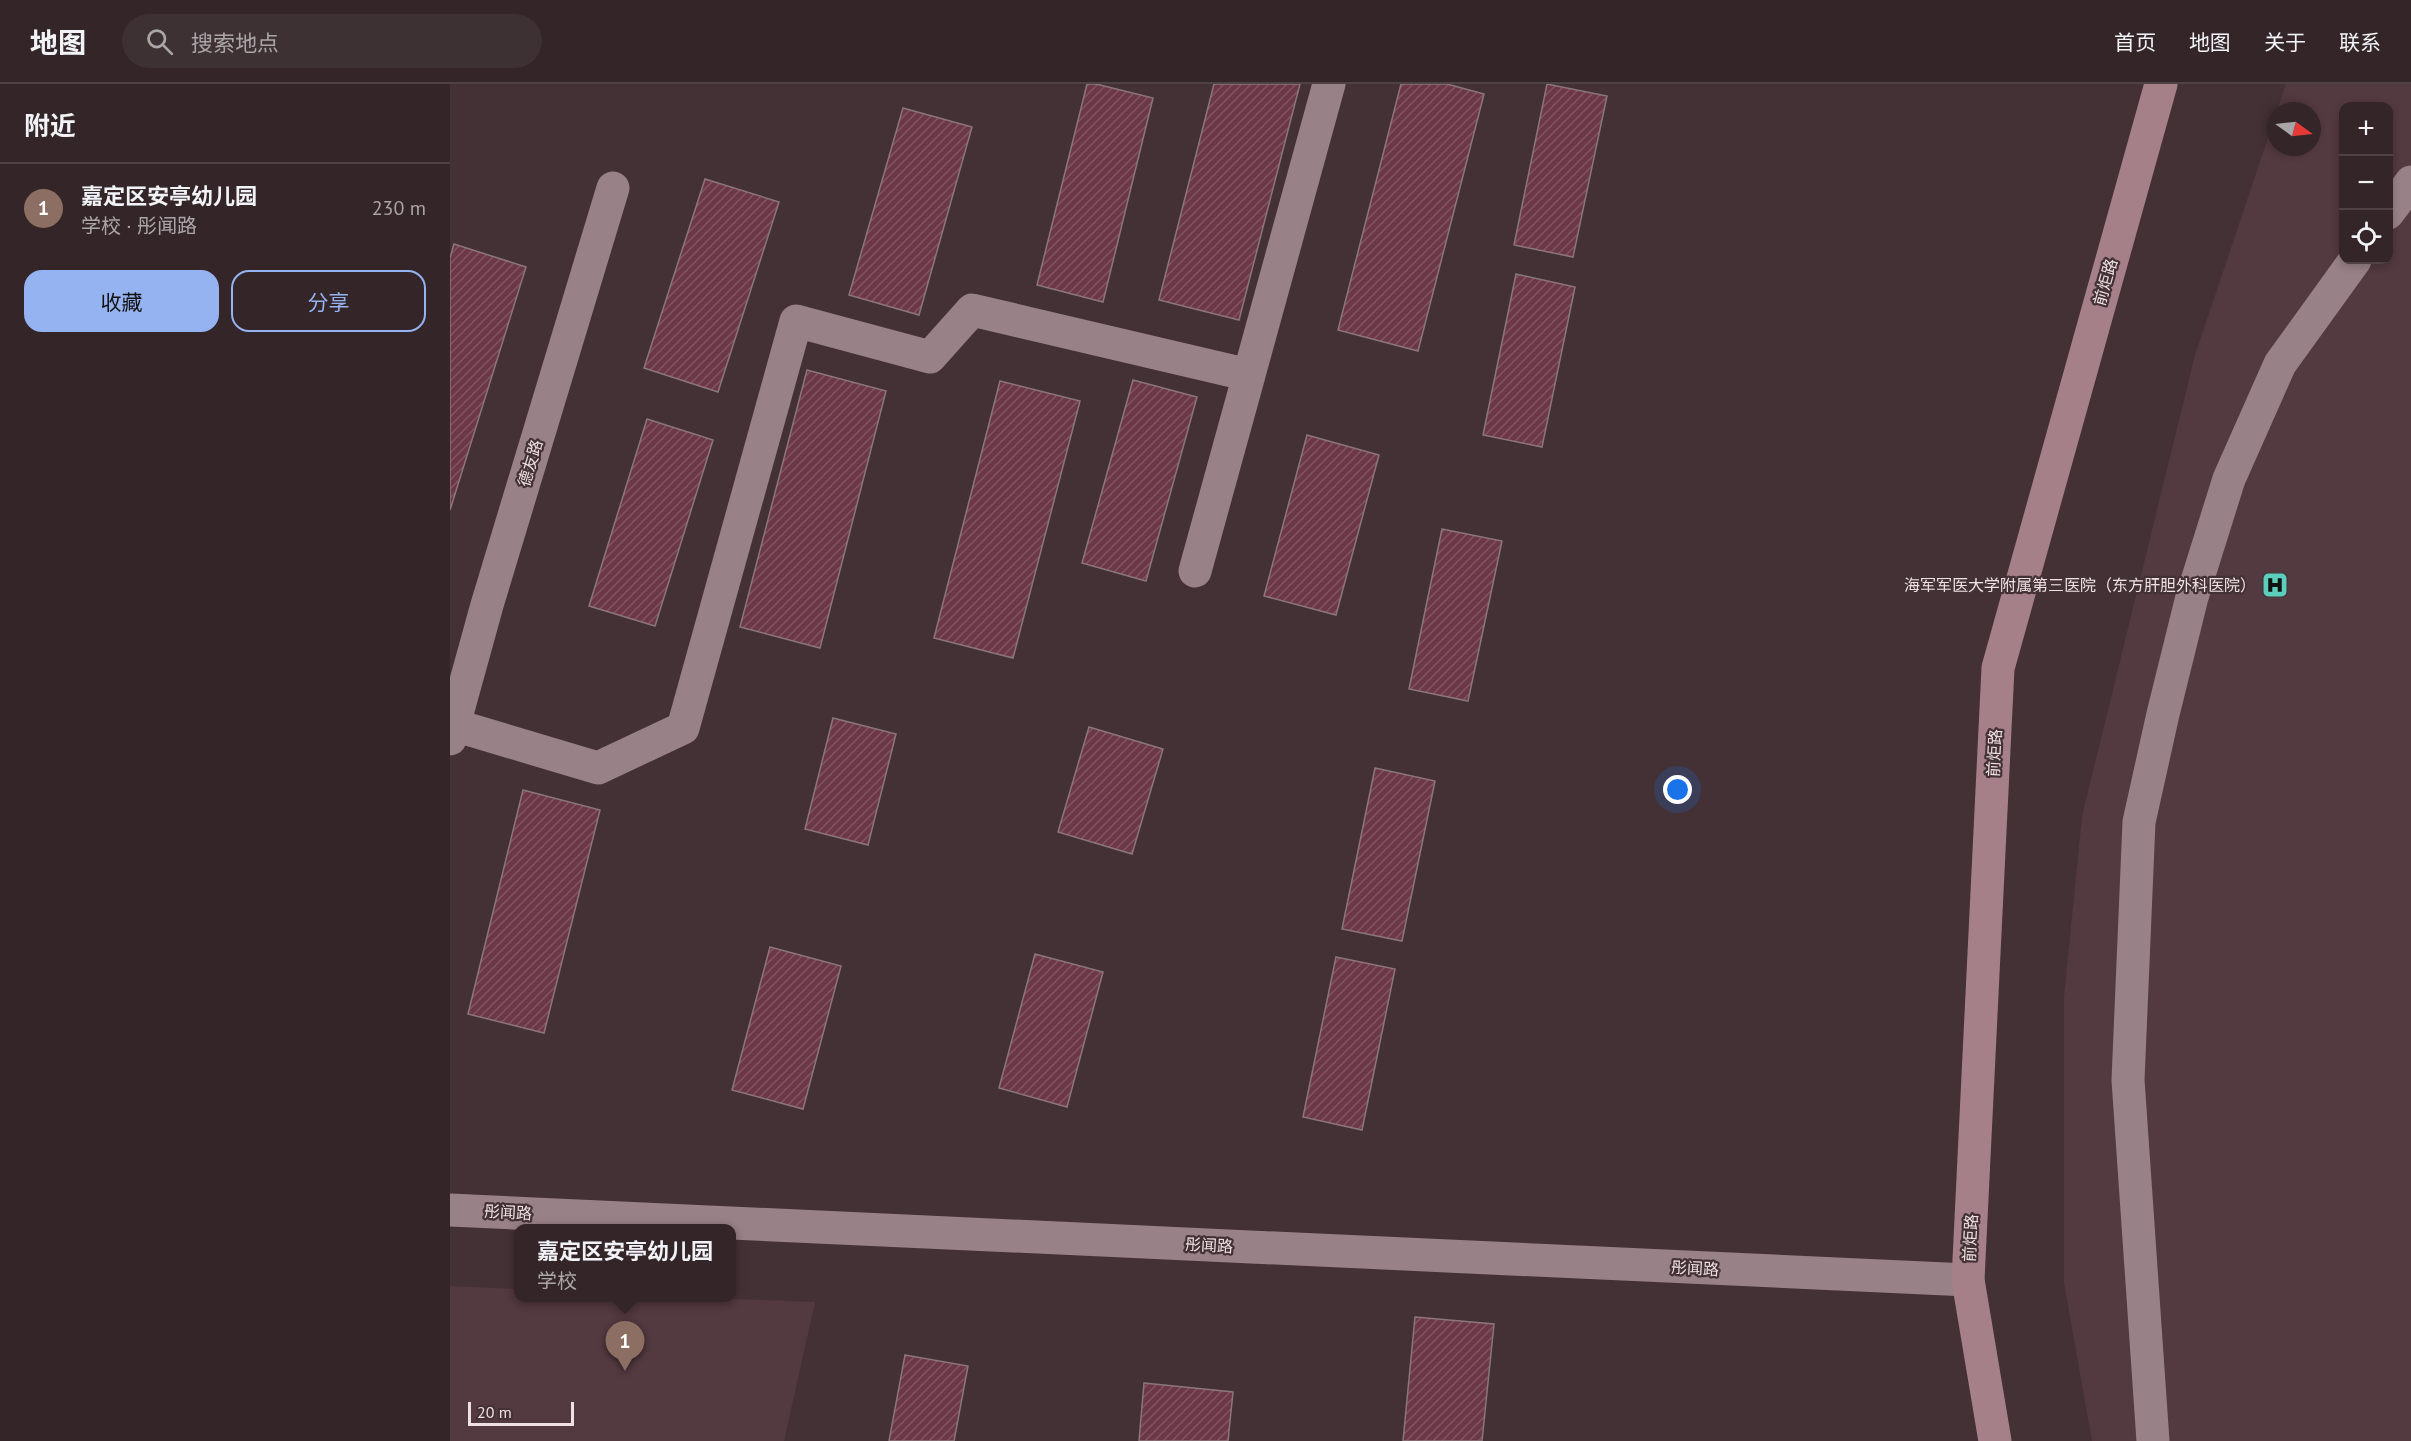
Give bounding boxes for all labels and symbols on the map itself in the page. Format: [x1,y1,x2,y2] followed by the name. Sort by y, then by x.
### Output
[2267,102,2321,156] north arrow
[2089,256,2121,308] street label: 前炬路
[513,437,547,489] street label: 德友路
[2260,570,2290,600] hospital icon: 海军军医大学附属第三医院（东方肝胆外科医院）
[1904,575,2256,595] place label: 海军军医大学附属第三医院（东方肝胆外科医院）
[1983,729,2005,777] street label: 前炬路
[1663,775,1692,804] your location
[484,1201,532,1223] street label: 彤闻路
[1959,1214,1981,1262] street label: 前炬路
[1185,1234,1233,1256] street label: 彤闻路
[1671,1257,1719,1279] street label: 彤闻路
[606,1322,645,1371] pin: 1
[468,1399,574,1426] scale bar

